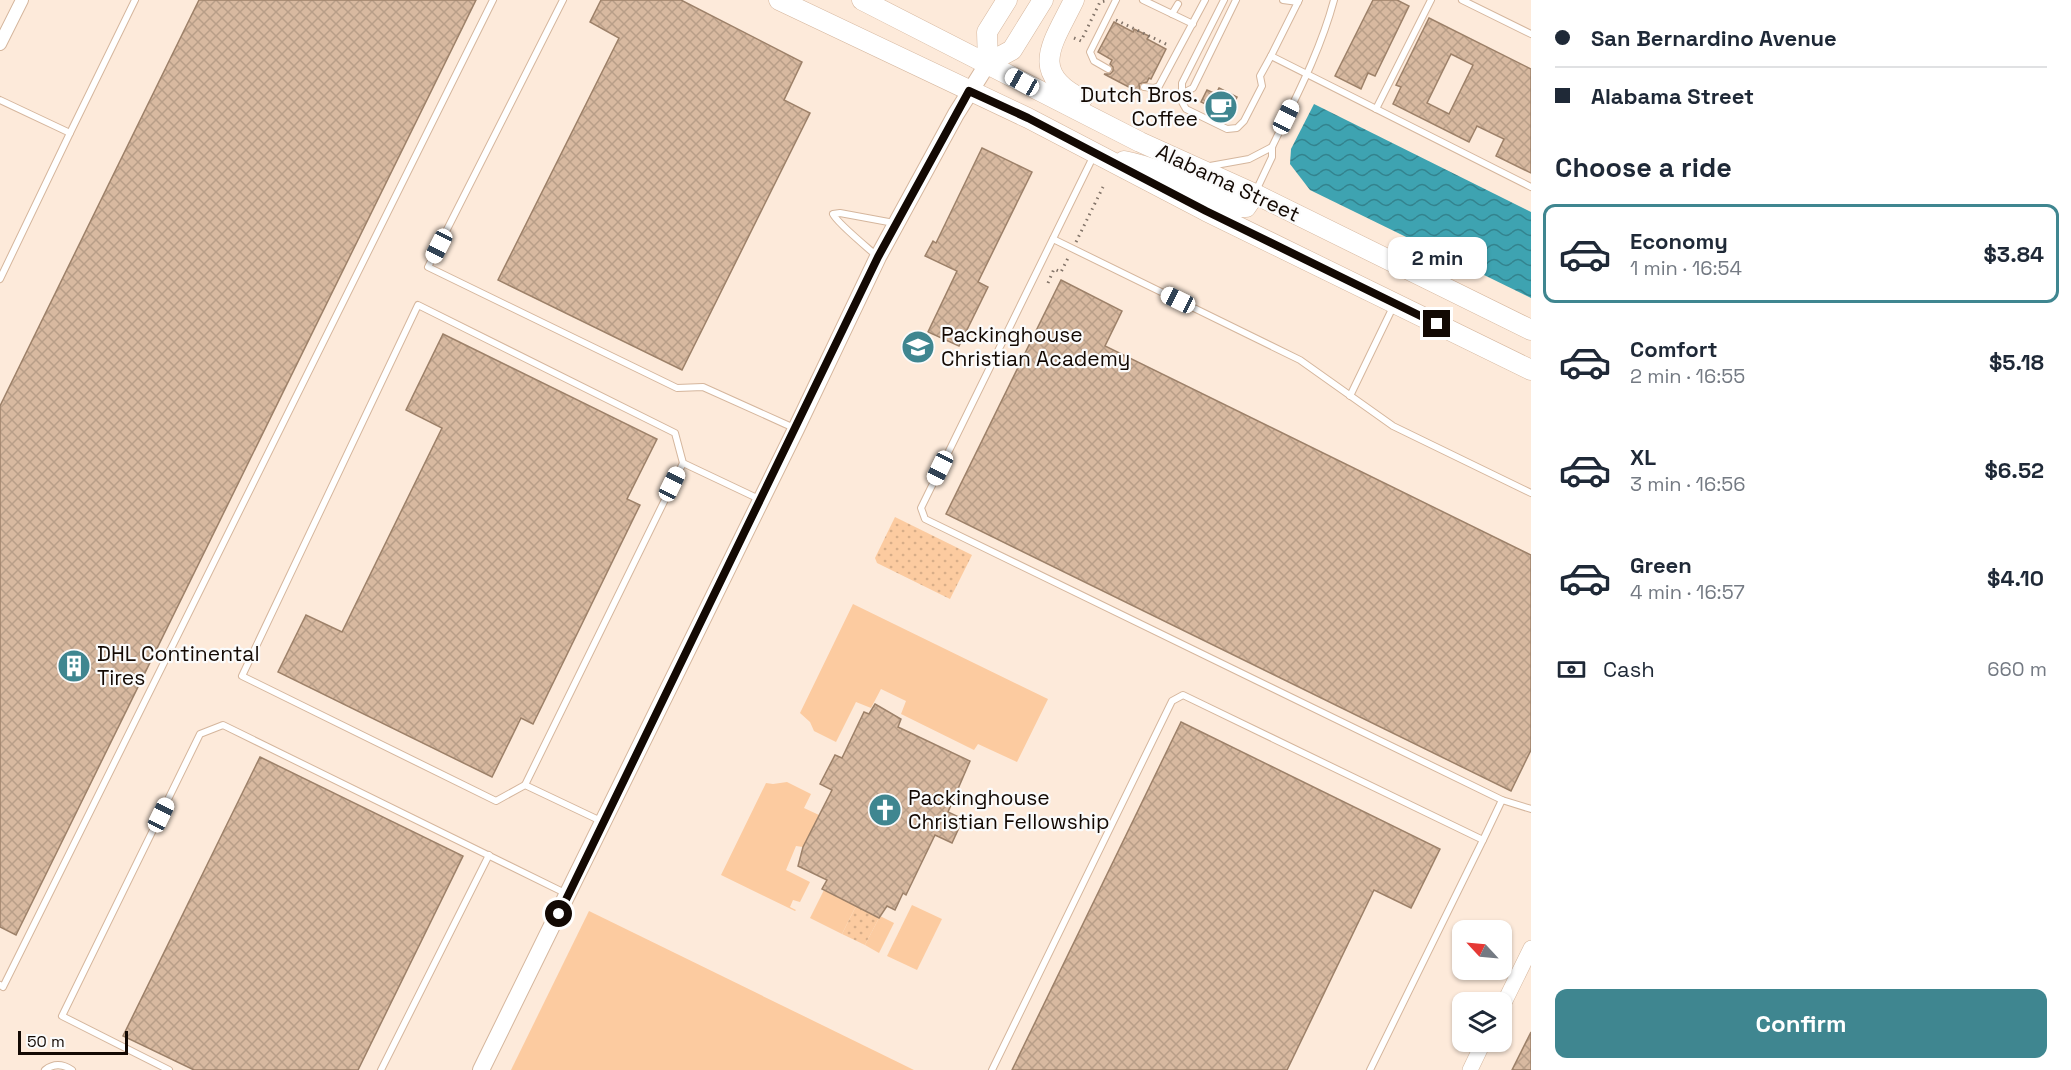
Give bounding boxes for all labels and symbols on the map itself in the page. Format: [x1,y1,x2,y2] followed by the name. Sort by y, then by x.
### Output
[1002,65,1042,99] car
[1080,81,1198,132] place label: Dutch Bros. Coffee
[1203,89,1239,125] cafe icon: Dutch Bros. Coffee
[1270,97,1302,137] car
[1152,137,1305,228] street label: Alabama Street
[423,226,455,266] car
[1388,237,1486,279] callout: 2 min
[1158,284,1198,316] car
[1423,310,1450,337] route end
[941,321,1130,372] place label: Packinghouse Christian Academy
[900,329,936,365] school or university icon: Packinghouse Christian Academy
[924,448,956,488] car
[656,464,688,504] car
[97,640,260,691] place label: DHL Continental Tires
[56,648,92,684] building icon: DHL Continental Tires
[908,784,1109,835] place label: Packinghouse Christian Fellowship
[867,792,903,828] church icon: Packinghouse Christian Fellowship
[145,795,177,835] car
[545,900,572,927] route start
[1452,920,1512,980] north arrow
[18,1028,128,1056] scale bar

